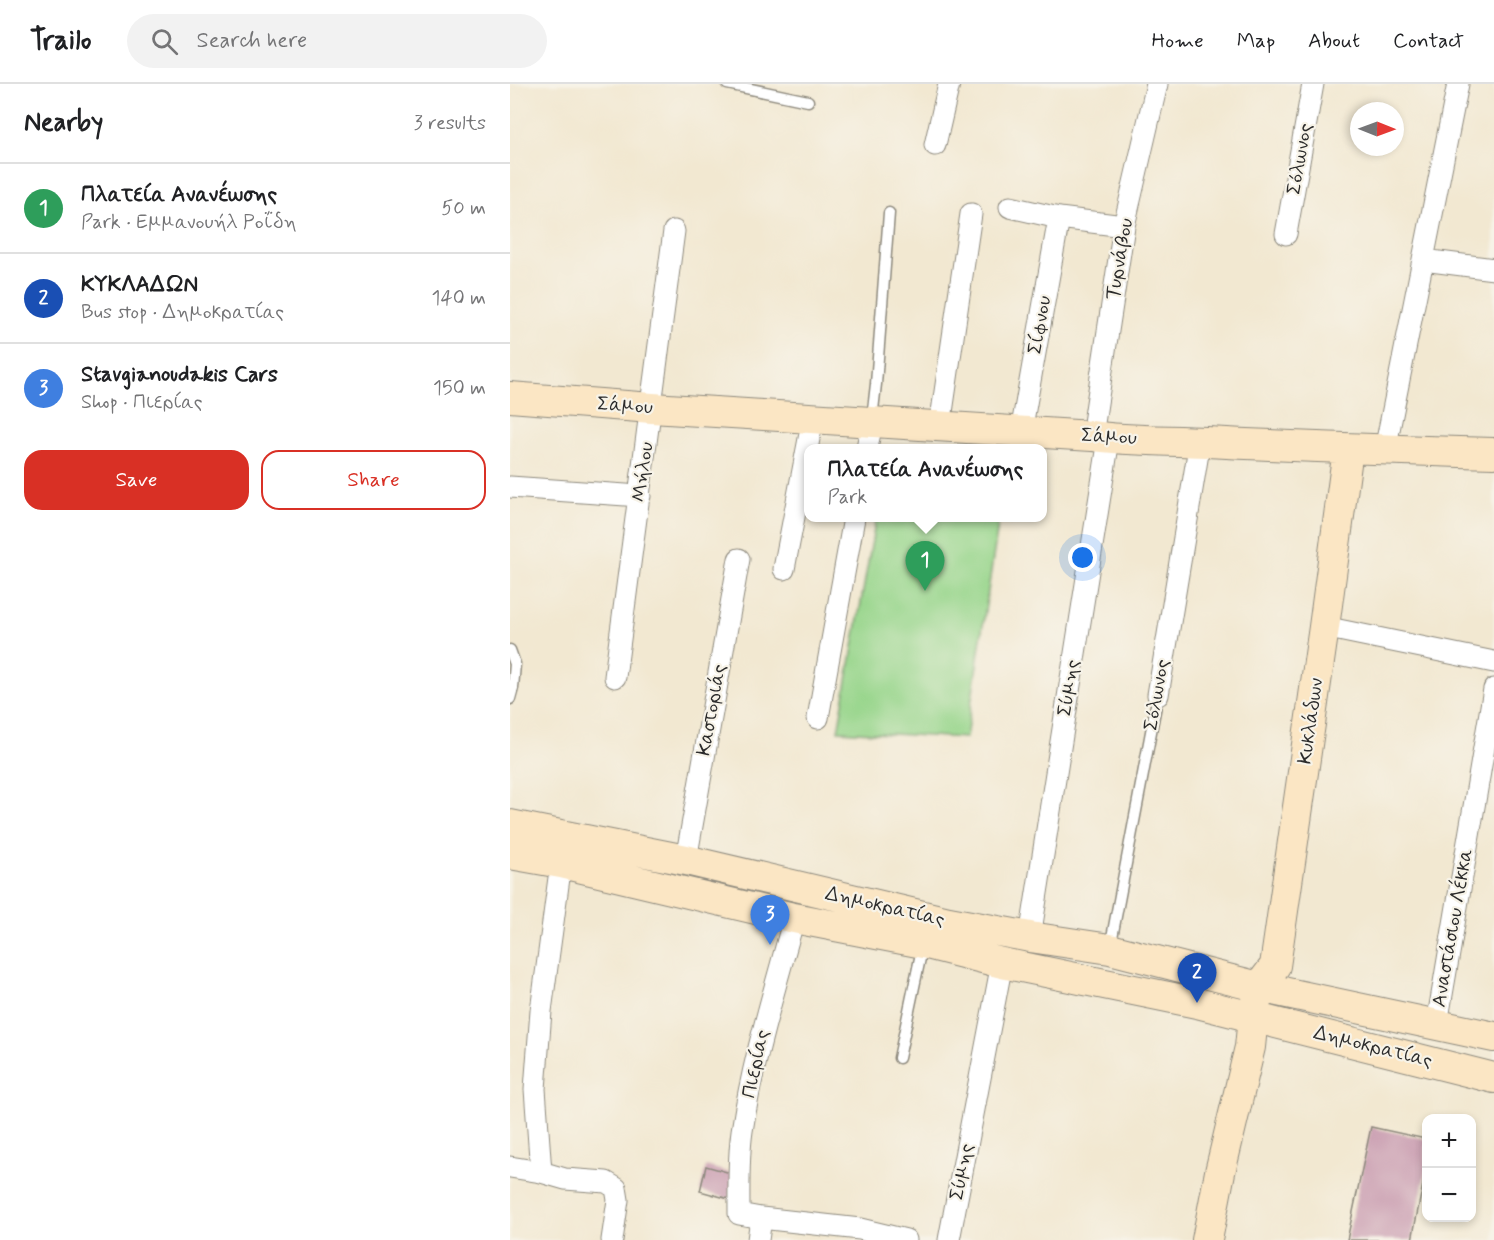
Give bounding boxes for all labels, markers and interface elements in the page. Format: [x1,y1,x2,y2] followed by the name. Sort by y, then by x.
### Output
[127,14,547,68] search box
[30,23,91,60] text: Trailo
[148,25,181,58] icon: search
[196,27,307,55] text: Search here
[1152,27,1204,55] text: Home
[1237,27,1275,55] text: Map
[1308,27,1360,55] text: About
[1393,27,1464,55] text: Contact
[1350,102,1404,156] north arrow
[24,106,103,140] text: Nearby
[414,110,486,137] text: 3 results
[1280,121,1320,197] street label: Σόλωνος
[81,181,277,209] text: Πλατεία Ανανέωσης
[39,195,48,222] text: 1
[441,195,486,222] text: 50 m
[81,209,296,236] text: Park · Εμμανουήλ Ροΐδη
[1100,216,1140,302] street label: Τυρνάβου
[81,271,198,299] text: ΚΥΚΛΑΔΩΝ
[39,285,48,312] text: 2
[432,285,486,312] text: 140 m
[1022,294,1058,356] street label: Σίφνου
[81,299,284,326] text: Bus stop · Δημοκρατίας
[81,361,278,389] text: Stavgianoudakis Cars
[39,375,48,402] text: 3
[433,375,486,402] text: 150 m
[81,389,202,416] text: Shop · Πιερίας
[596,391,654,421] street label: Σάμου
[1080,422,1138,452] street label: Σάμου
[625,440,661,504] street label: Μήλου
[804,444,1047,522] popup
[24,450,249,510] button: Save
[261,450,486,510] button: Share
[827,456,1024,484] text: Πλατεία Ανανέωσης
[827,484,867,511] text: Park
[906,542,944,591] pin: 1
[1068,543,1097,572] your location
[1051,657,1087,718] street label: Σύμης
[1137,657,1177,733] street label: Σόλωνος
[691,662,733,758] street label: Καστοριάς
[1292,676,1330,766] street label: Κυκλάδων
[1426,846,1480,1009] street label: Αναστάσιου Λέκκα
[823,880,947,934] street label: Δημοκρατίας
[750,896,790,945] pin: 3
[1178,954,1216,1003] pin: 2
[1311,1019,1435,1075] street label: Δημοκρατίας
[736,1027,776,1101] street label: Πιερίας
[1422,1114,1476,1222] map controls
[1422,1114,1476,1168] button: +
[943,1141,981,1203] street label: Σύμης
[1422,1168,1476,1222] button: −

